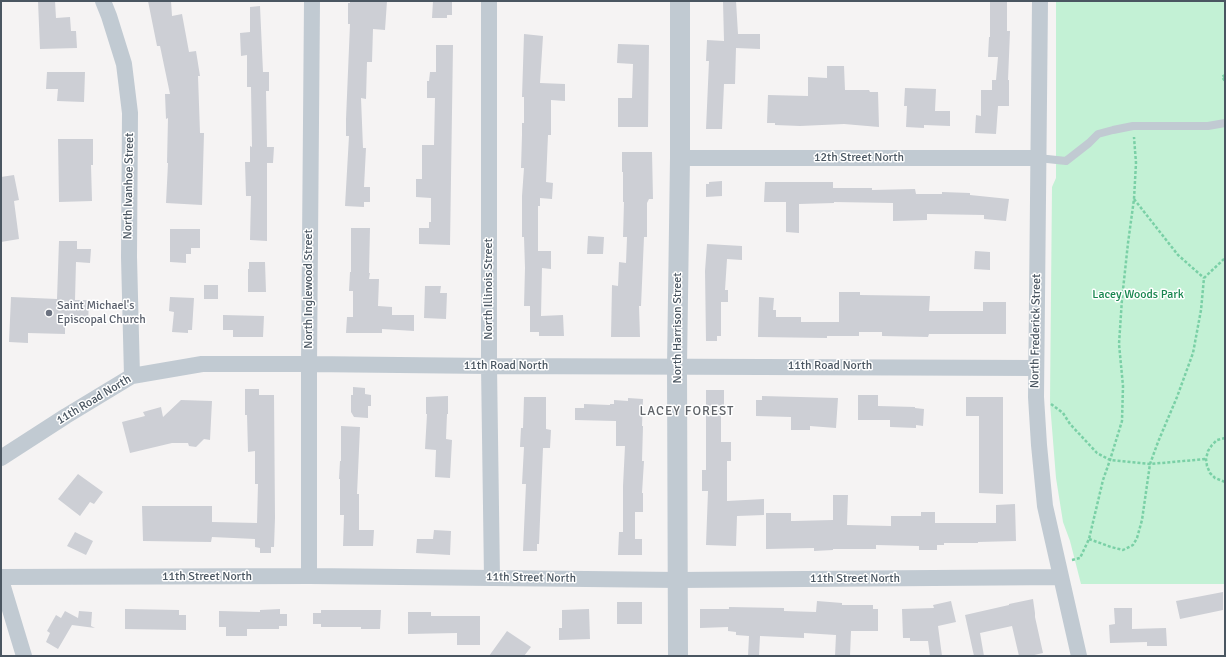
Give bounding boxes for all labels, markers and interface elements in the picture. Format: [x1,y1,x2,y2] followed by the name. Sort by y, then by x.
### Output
[121,133,137,239] street label: North Ivanhoe Street
[814,151,904,165] street label: 12th Street North
[302,229,316,349] street label: North Inglewood Street
[482,238,496,340] street label: North Illinois Street
[671,273,685,383] street label: North Harrison Street
[1028,274,1044,388] street label: North Frederick Street
[1092,288,1184,302] park label: Lacey Woods Park
[57,299,146,327] place label: Saint Michael's Episcopal Church
[44,308,54,318] marker: Saint Michael's Episcopal Church
[464,359,548,373] street label: 11th Road North
[788,359,872,373] street label: 11th Road North
[54,372,134,428] street label: 11th Road North
[640,404,734,420] district label: LACEY FOREST
[162,570,252,584] street label: 11th Street North
[486,570,576,586] street label: 11th Street North
[810,572,900,586] street label: 11th Street North

